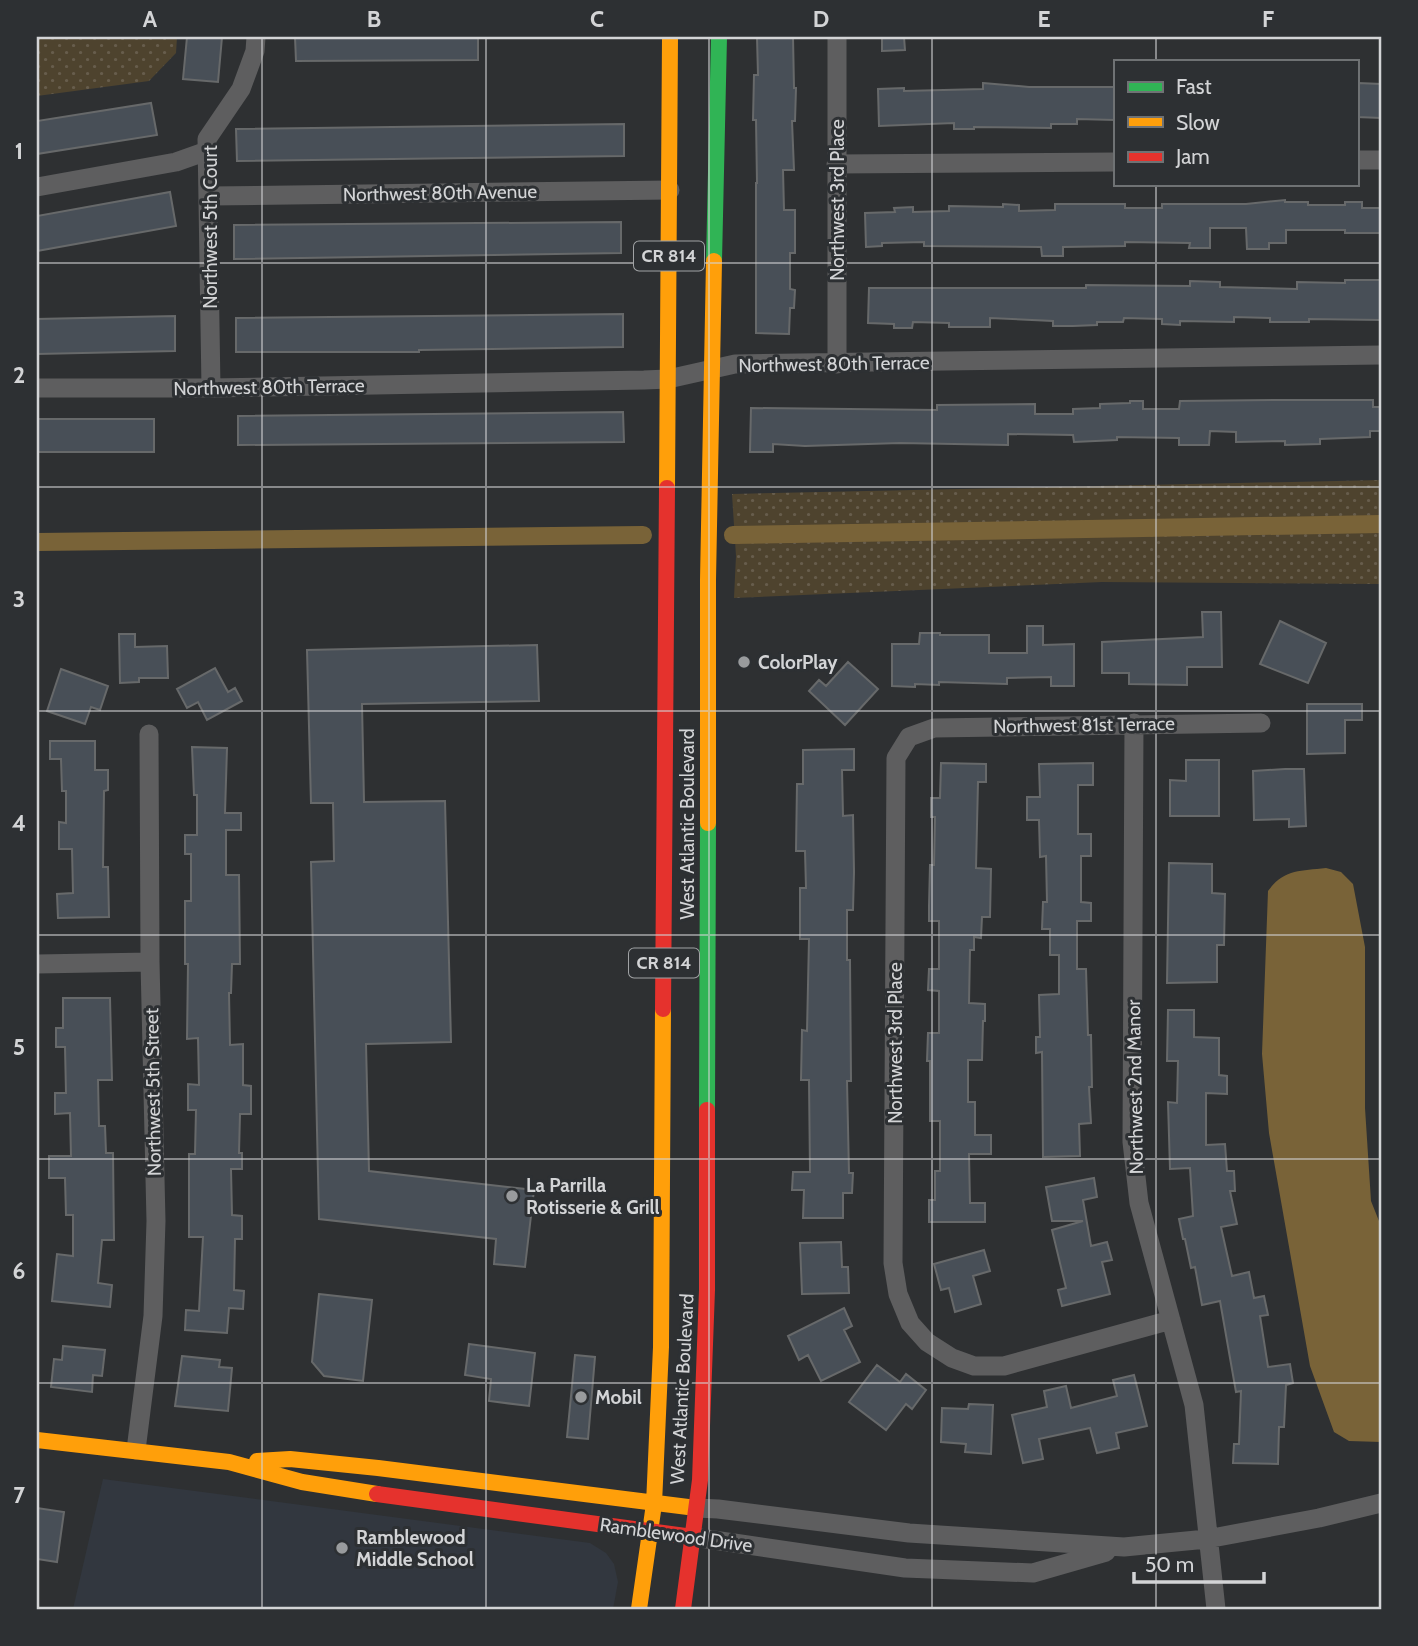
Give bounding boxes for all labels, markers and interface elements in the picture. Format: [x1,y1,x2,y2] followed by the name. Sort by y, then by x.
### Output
[143,5,158,33] text: A
[367,5,381,33] text: B
[590,5,604,33] text: C
[813,5,829,33] text: D
[1037,5,1051,33] text: E
[1262,5,1274,33] text: F
[1114,60,1358,186] legend
[1176,74,1212,99] text: Fast
[1176,110,1220,135] text: Slow
[826,119,849,281] street label: Northwest 3rd Place
[15,137,23,165] text: 1
[1175,144,1210,169] text: Jam
[199,145,222,309] street label: Northwest 5th Court
[343,180,537,206] street label: Northwest 80th Avenue
[634,242,704,270] road number: CR 814
[738,351,930,377] street label: Northwest 80th Terrace
[13,361,25,389] text: 2
[173,374,365,400] street label: Northwest 80th Terrace
[13,585,25,613] text: 3
[758,651,838,674] place label: ColorPlay
[736,654,752,670] marker: ColorPlay
[993,712,1175,738] street label: Northwest 81st Terrace
[676,729,699,919] street label: West Atlantic Boulevard
[12,809,26,837] text: 4
[629,948,699,978] road number: CR 814
[884,962,907,1124] street label: Northwest 3rd Place
[1122,999,1148,1175] street label: Northwest 2nd Manor
[140,1007,166,1176] street label: Northwest 5th Street
[13,1033,25,1061] text: 5
[526,1174,660,1219] place label: La Parrilla Rotisserie & Grill
[504,1188,520,1204] marker: La Parrilla Rotisserie & Grill
[13,1257,25,1285] text: 6
[666,1293,698,1485] street label: West Atlantic Boulevard
[595,1386,642,1409] place label: Mobil
[573,1389,589,1405] marker: Mobil
[13,1481,25,1509] text: 7
[598,1513,754,1557] street label: Ramblewood Drive
[356,1526,474,1571] place label: Ramblewood Middle School
[334,1540,350,1556] marker: Ramblewood Middle School
[1134,1541,1264,1585] scale bar
[1145,1552,1194,1577] text: 50 m

